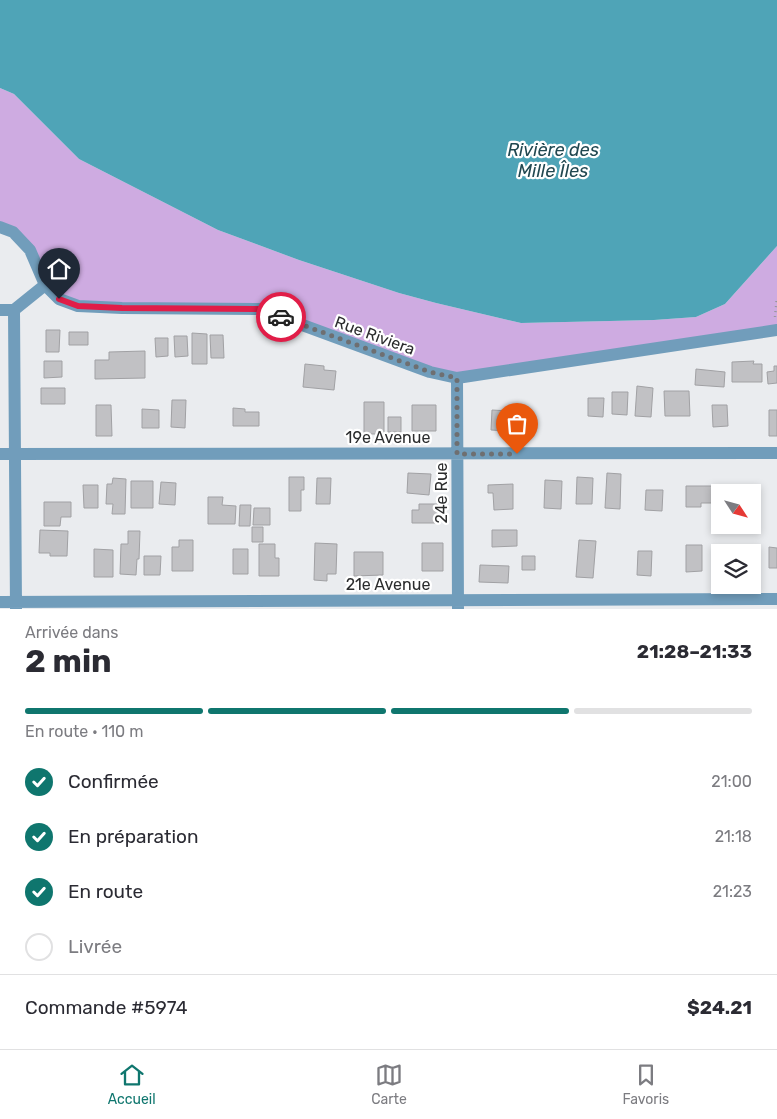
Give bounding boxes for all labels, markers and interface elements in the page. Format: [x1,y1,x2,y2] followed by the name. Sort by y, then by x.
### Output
[507,139,599,182] water label: Rivière des Mille Îles
[38,248,80,299] pin
[45,255,73,283] icon: home
[256,292,306,342] courier
[267,303,295,331] icon: car
[332,312,417,359] street label: Rue Riviera
[496,403,538,454] pin
[503,410,531,438] icon: bag
[346,428,430,447] street label: 19e Avenue
[432,462,451,524] street label: 24e Rue
[711,484,761,534] north arrow
[711,484,761,594] map controls
[711,544,761,594] button: layers
[346,575,430,594] street label: 21e Avenue
[25,623,118,642] text: Arrivée dans
[637,640,752,663] text: 21:28–21:33
[25,642,112,680] text: 2 min
[25,722,143,741] text: En route · 110 m
[25,768,53,796] icon: check
[68,770,159,793] text: Confirmée
[711,772,752,791] text: 21:00
[25,823,53,851] icon: check
[68,825,198,848] text: En préparation
[715,827,752,846] text: 21:18
[25,878,53,906] icon: check
[68,880,143,903] text: En route
[713,882,752,901] text: 21:23
[68,935,122,958] text: Livrée
[25,996,188,1019] text: Commande #5974
[687,996,752,1019] text: $24.21
[108,1061,156,1108] tab: Accueil
[371,1061,407,1108] tab: Carte
[622,1061,669,1108] tab: Favoris

